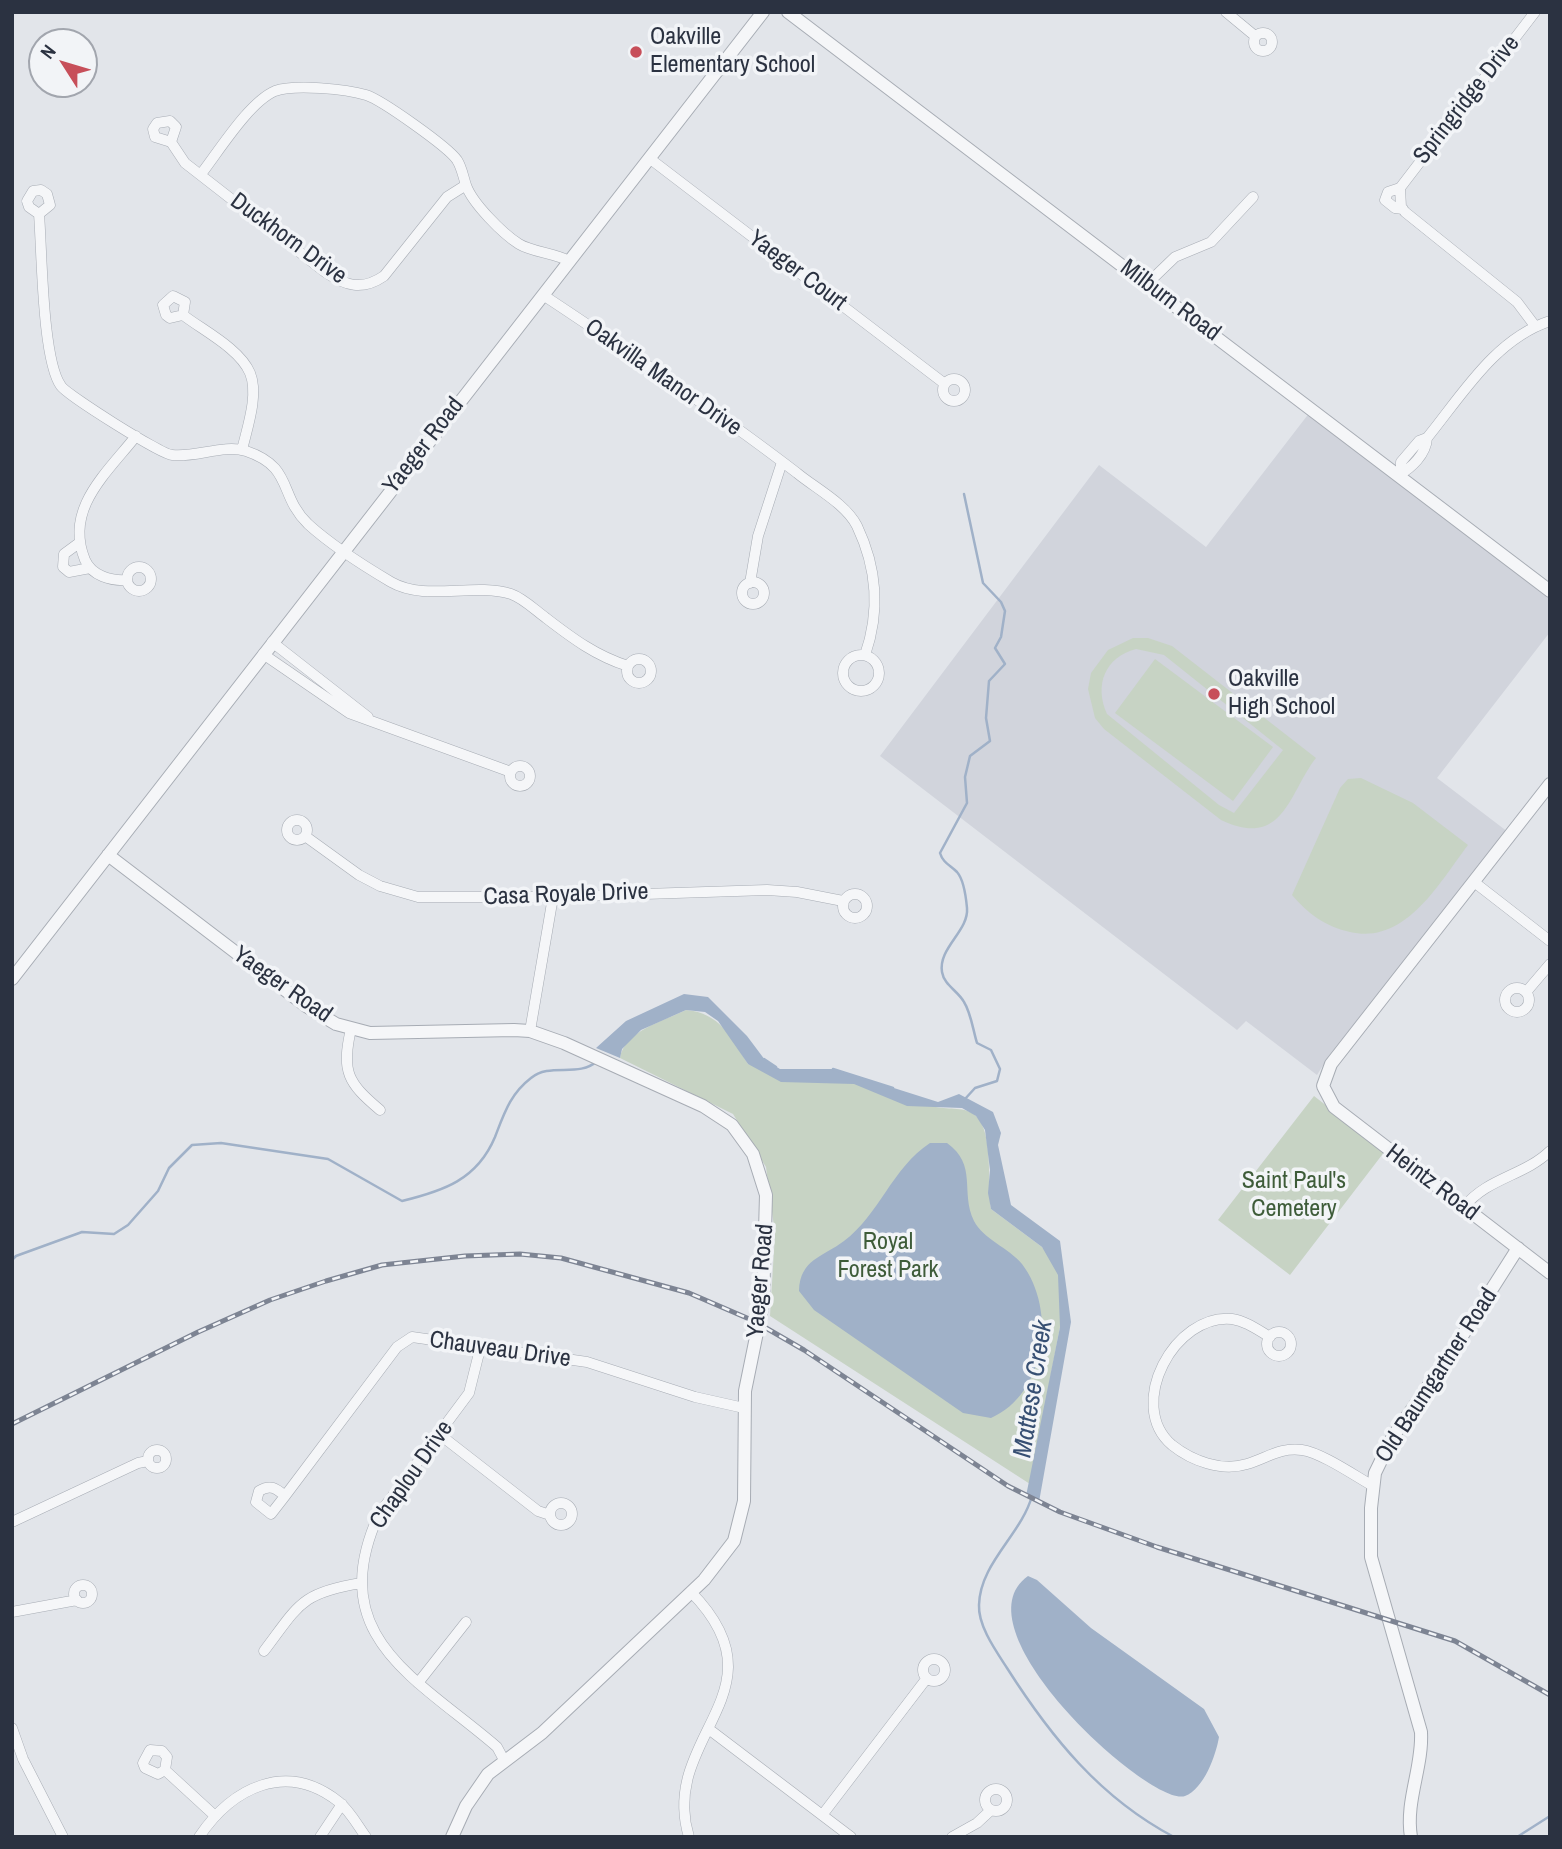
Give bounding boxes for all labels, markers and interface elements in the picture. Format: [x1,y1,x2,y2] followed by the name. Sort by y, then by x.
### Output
[650,24,815,80] place label: Oakville Elementary School
[28,28,98,98] north arrow
[1408,30,1526,170] street label: Springridge Drive
[34,39,62,64] text: N
[628,44,644,60] marker: Oakville Elementary School
[224,187,352,291] street label: Duckhorn Drive
[742,225,852,317] street label: Yaeger Court
[1114,254,1226,348] street label: Milburn Road
[579,313,747,443] street label: Oakvilla Manor Drive
[377,392,471,500] street label: Yaeger Road
[1228,666,1335,722] place label: Oakville High School
[1206,686,1222,702] marker: Oakville High School
[483,878,649,912] street label: Casa Royale Drive
[227,940,337,1030] street label: Yaeger Road
[1380,1139,1484,1227] street label: Heintz Road
[1242,1168,1346,1224] park label: Saint Paul's Cemetery
[742,1223,780,1339] street label: Yaeger Road
[838,1229,938,1285] park label: Royal Forest Park
[1370,1283,1504,1469] street label: Old Baumgartner Road
[1008,1318,1060,1460] water label: Mattese Creek
[428,1326,572,1374] street label: Chauveau Drive
[364,1415,460,1535] street label: Chaplou Drive

